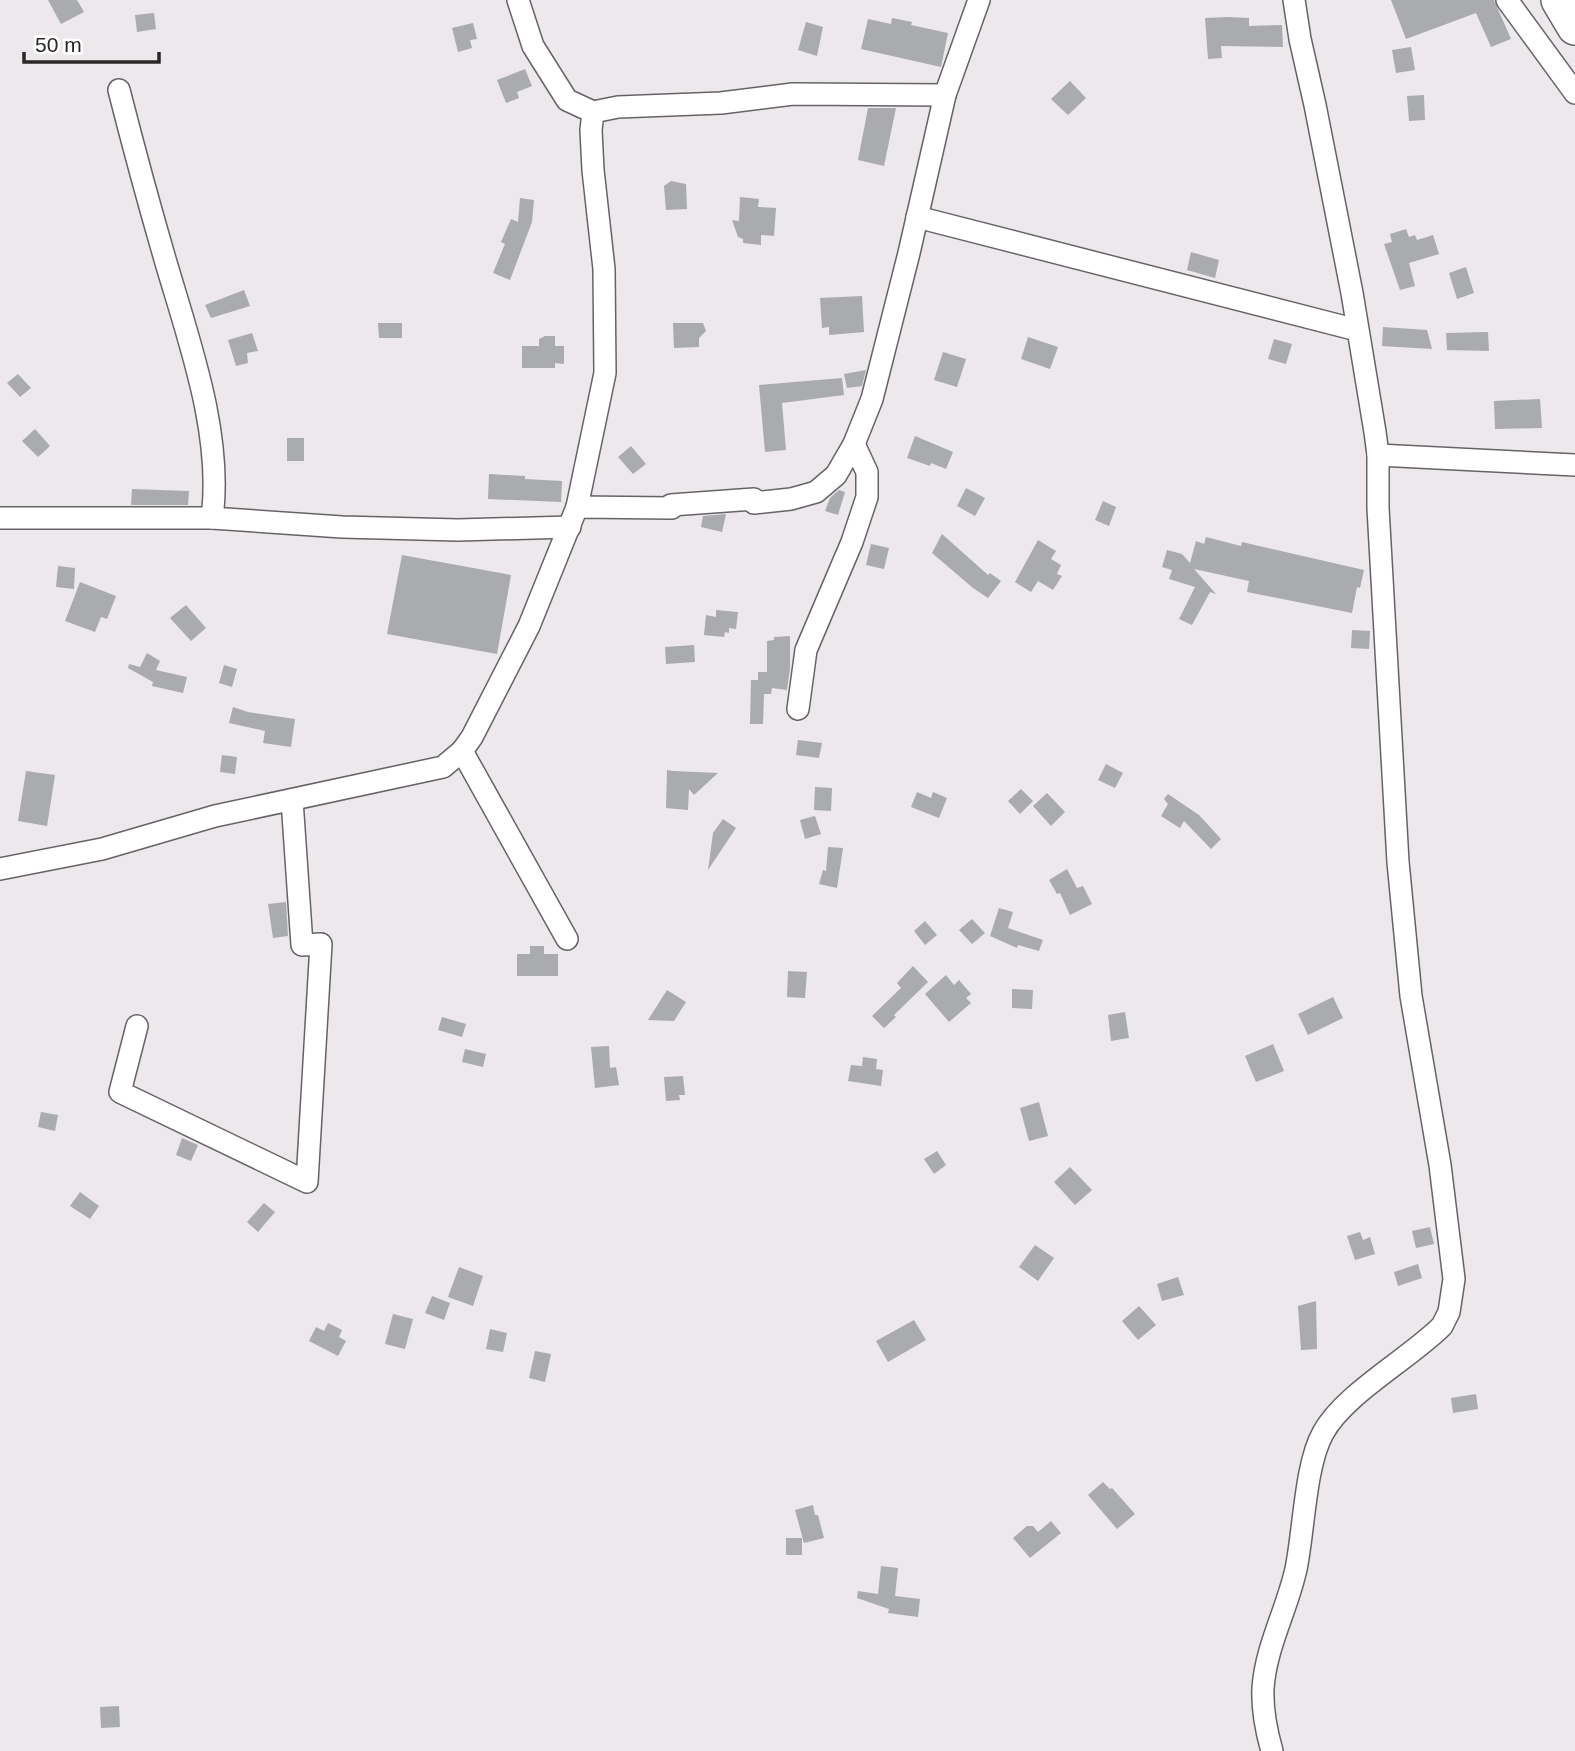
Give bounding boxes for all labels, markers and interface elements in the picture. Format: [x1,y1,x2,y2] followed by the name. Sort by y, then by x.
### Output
[24,21,159,65] scale bar
[35,33,82,56] text: 50 m

